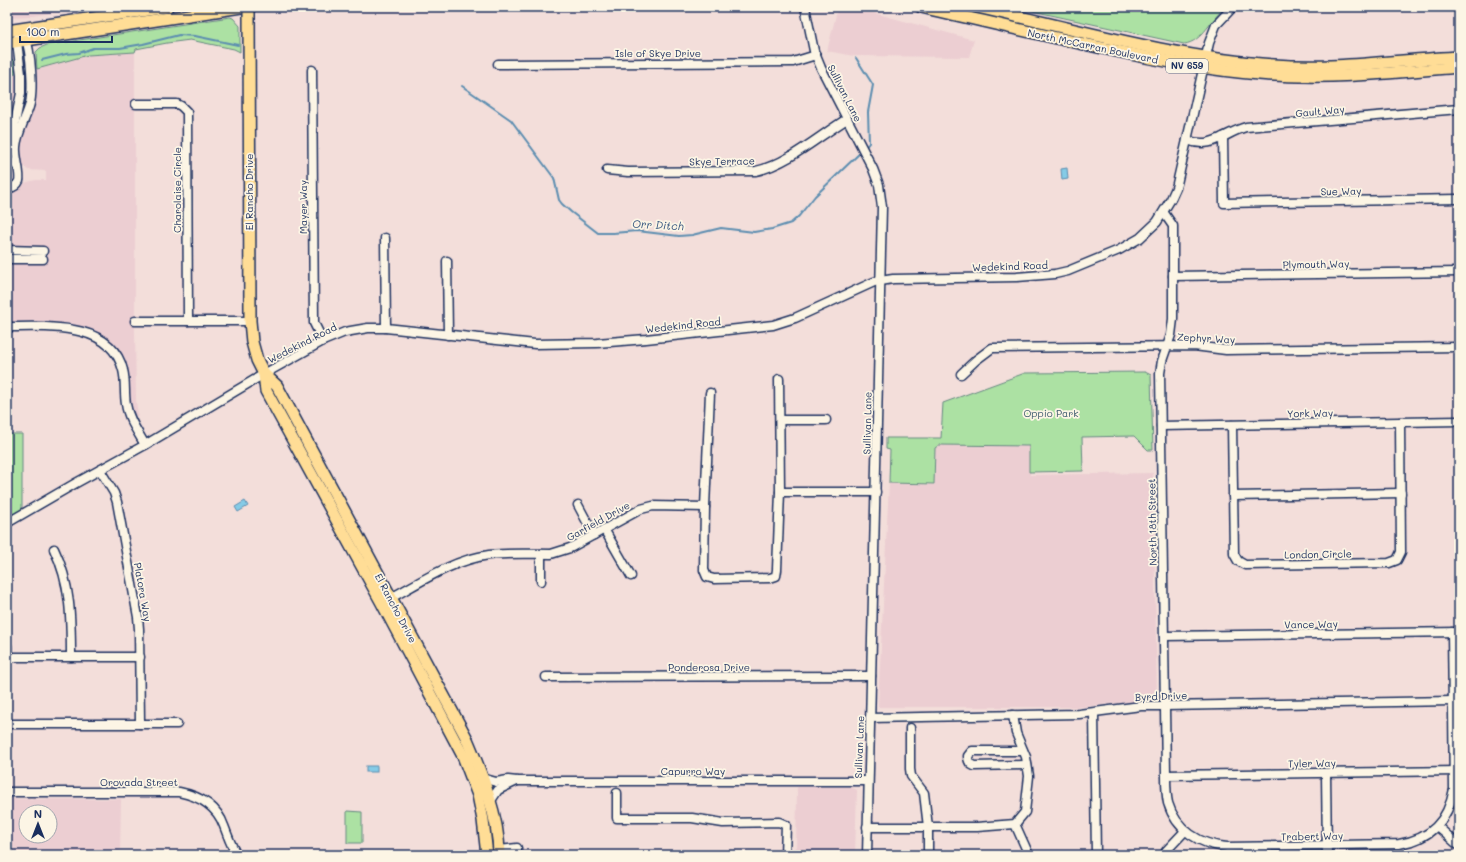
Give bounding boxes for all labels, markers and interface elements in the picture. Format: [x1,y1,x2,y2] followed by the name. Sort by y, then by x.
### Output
[20,18,112,44] scale bar
[26,23,60,39] text: 100 m
[1026,25,1160,67] street label: North McCarran Boulevard
[615,46,701,60] street label: Isle of Skye Drive
[1166,59,1208,73] road number: NV 659
[825,62,865,124] street label: Sullivan Lane
[1295,102,1345,120] street label: Gault Way
[170,147,184,233] street label: Charolaise Circle
[689,153,755,169] street label: Skye Terrace
[242,154,256,230] street label: El Rancho Drive
[296,180,310,234] street label: Mayer Way
[1321,184,1361,198] street label: Sue Way
[632,216,684,233] water label: Orr Ditch
[1283,256,1349,272] street label: Plymouth Way
[972,258,1048,274] street label: Wedekind Road
[645,314,721,336] street label: Wedekind Road
[265,320,339,366] street label: Wedekind Road
[1176,329,1236,347] street label: Zephyr Way
[859,392,875,454] street label: Sullivan Lane
[1023,406,1079,420] park label: Oppio Park
[1287,406,1333,420] street label: York Way
[1144,478,1160,566] street label: North 18th Street
[564,498,632,544] street label: Garfield Drive
[1284,546,1352,562] street label: London Circle
[131,561,155,623] street label: Platora Way
[372,571,420,645] street label: El Rancho Drive
[1284,617,1338,631] street label: Vance Way
[668,660,750,674] street label: Ponderosa Drive
[1135,688,1187,704] street label: Byrd Drive
[851,715,867,779] street label: Sullivan Lane
[1288,756,1336,770] street label: Tyler Way
[661,764,725,778] street label: Capurro Way
[100,775,178,789] street label: Orovada Street
[18,804,58,844] north arrow
[34,806,42,821] text: N
[1281,828,1343,844] street label: Trabert Way

